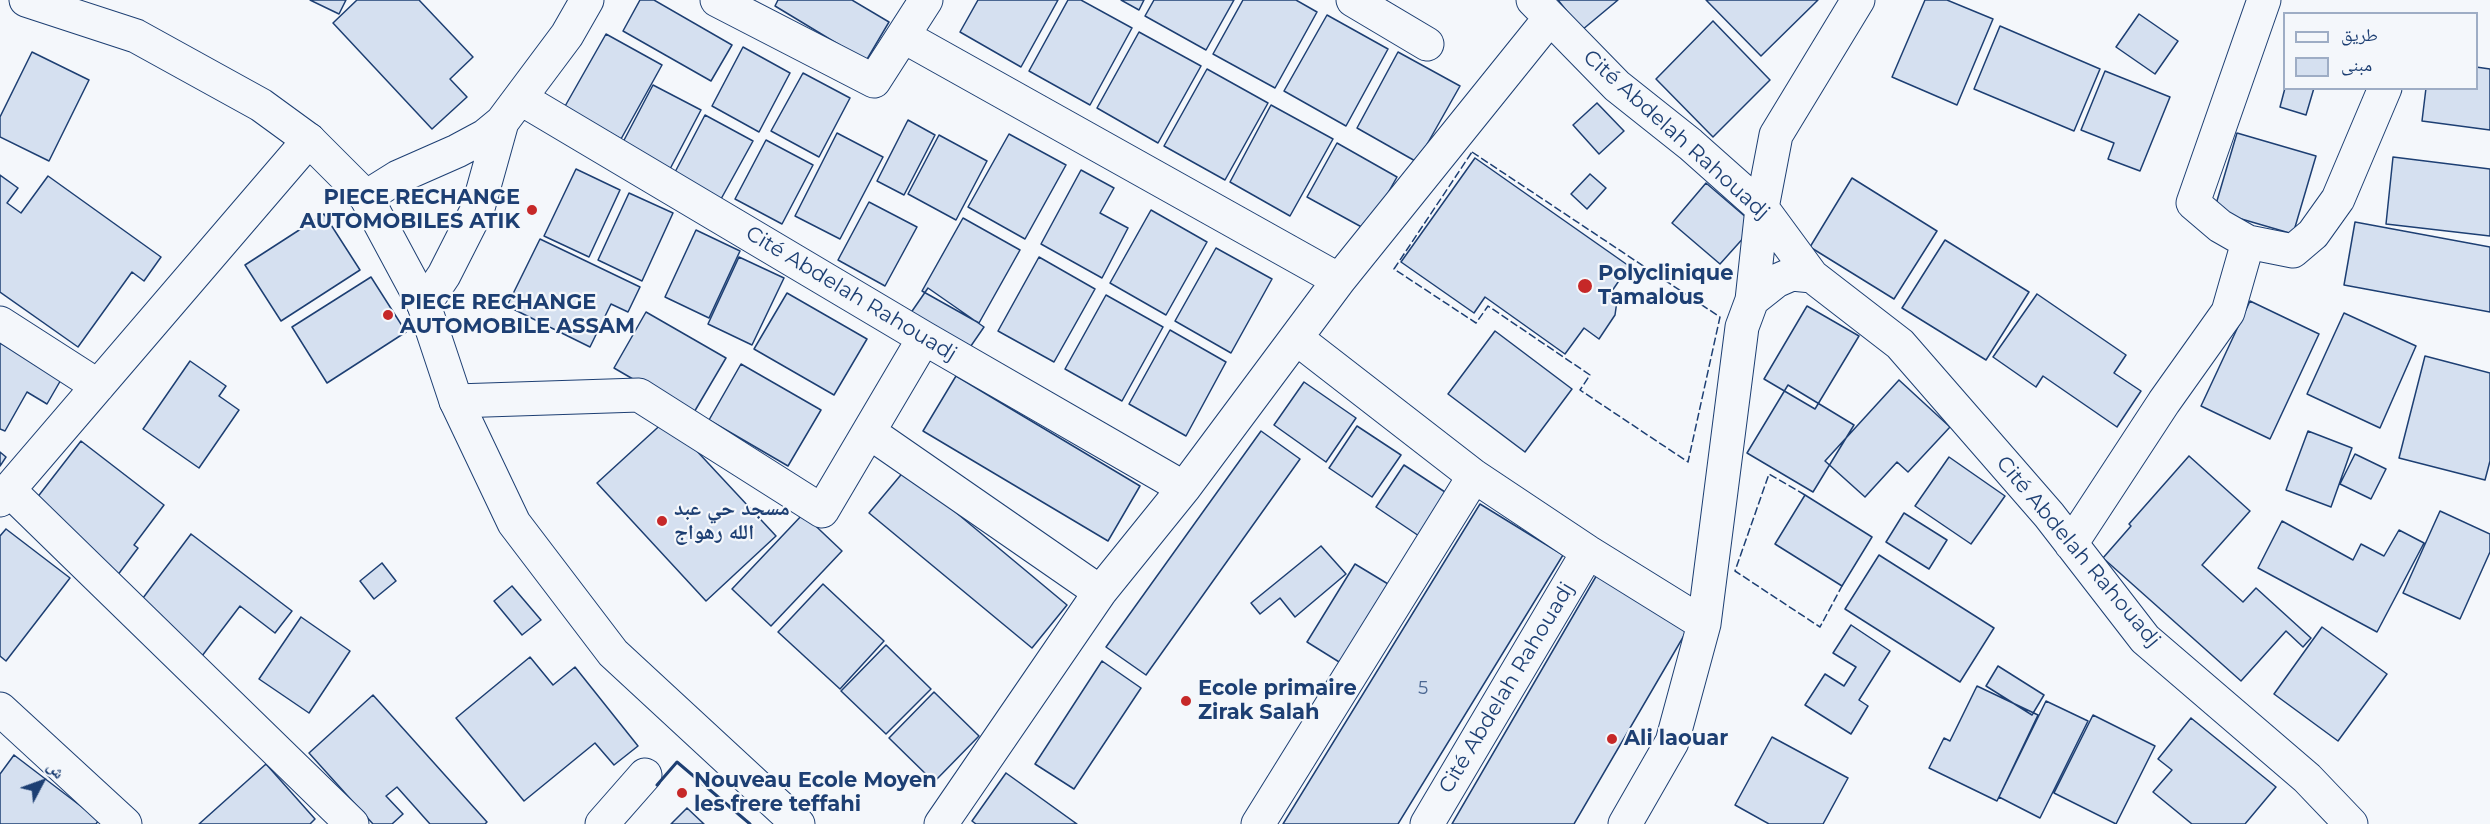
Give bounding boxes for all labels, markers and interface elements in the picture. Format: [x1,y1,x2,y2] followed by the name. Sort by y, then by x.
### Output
[2283,12,2478,90] legend
[2341,24,2378,46] text: طريق
[1578,45,1774,225] street label: Cité Abdelah Rahouadj
[2341,54,2372,76] text: مبنى
[300,185,520,235] place label: PIECE RECHANGE AUTOMOBILES ATIK
[525,203,539,217] marker: PIECE RECHANGE AUTOMOBILES ATIK
[741,221,961,367] street label: Cité Abdelah Rahouadj
[1598,261,1733,311] place label: Polyclinique Tamalous
[1576,277,1594,295] marker: Polyclinique Tamalous
[400,290,635,340] place label: PIECE RECHANGE AUTOMOBILE ASSAM
[381,308,395,322] marker: PIECE RECHANGE AUTOMOBILE ASSAM
[1991,451,2165,653] street label: Cité Abdelah Rahouadj
[674,496,790,546] place label: مسجد حي عبد الله رهواج
[655,514,669,528] marker: مسجد حي عبد الله رهواج
[1434,578,1580,798] street label: Cité Abdelah Rahouadj
[1198,676,1357,726] place label: Ecole primaire Zirak Salah
[1418,678,1428,700] house number: 5
[1179,694,1193,708] marker: Ecole primaire Zirak Salah
[1624,726,1728,752] place label: Ali laouar
[1605,732,1619,746] marker: Ali laouar
[12,752,72,812] north arrow
[43,757,69,782] text: ش
[694,768,937,818] place label: Nouveau Ecole Moyen les frere teffahi
[675,786,689,800] marker: Nouveau Ecole Moyen les frere teffahi

